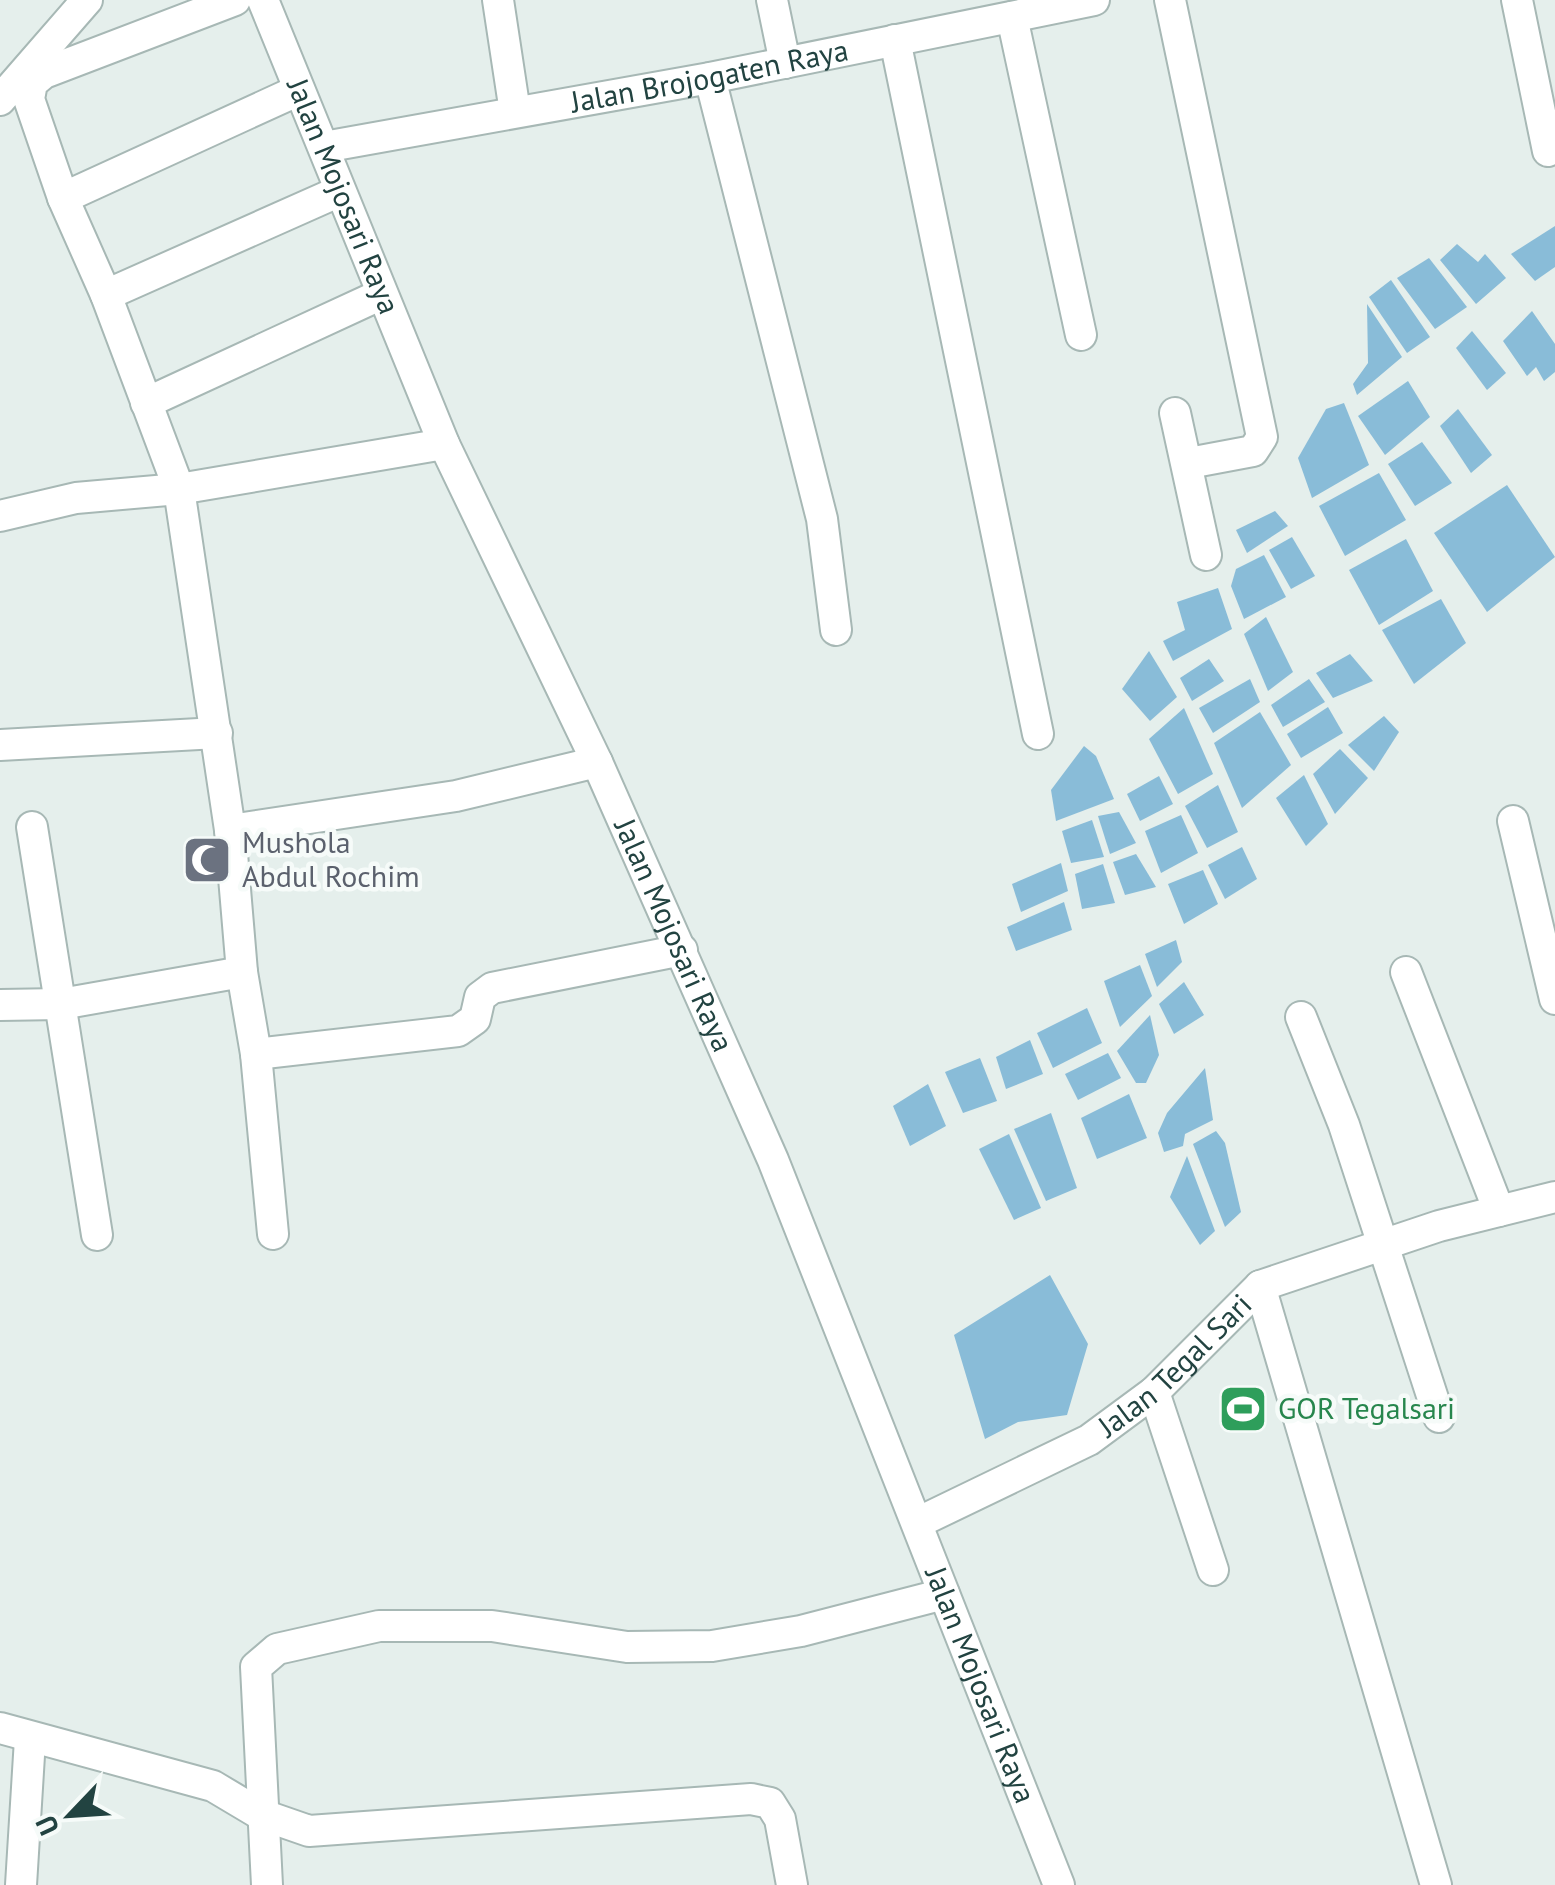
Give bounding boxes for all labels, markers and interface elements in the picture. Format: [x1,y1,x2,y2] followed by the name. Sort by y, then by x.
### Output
[566,29,851,121] street label: Jalan Brojogaten Raya
[278,70,410,319] street label: Jalan Mojosari Raya
[606,810,744,1057] street label: Jalan Mojosari Raya
[242,822,420,895] place label: Mushola Abdul Rochim
[181,834,233,886] mosque icon: Mushola Abdul Rochim
[1088,1285,1259,1446] street label: Jalan Tegal Sari
[1217,1383,1269,1435] sports icon: GOR Tegalsari
[1278,1388,1455,1427] place label: GOR Tegalsari
[917,1559,1046,1808] street label: Jalan Mojosari Raya
[20,1765,120,1865] north arrow
[26,1810,67,1842] text: U

